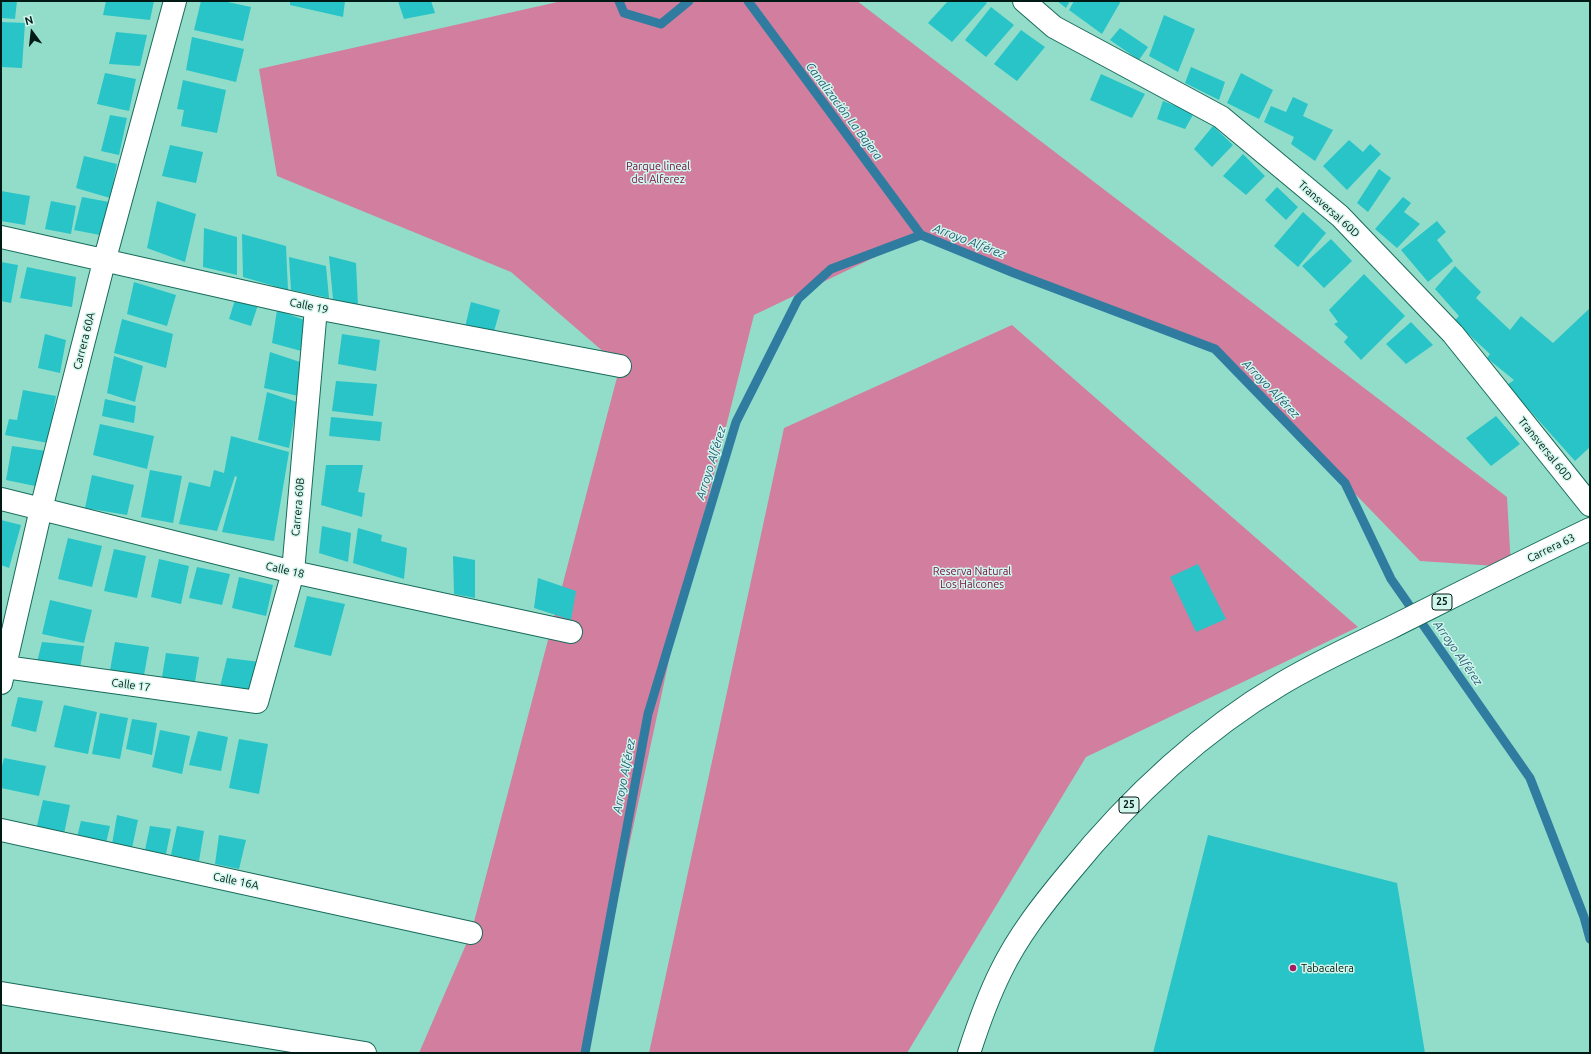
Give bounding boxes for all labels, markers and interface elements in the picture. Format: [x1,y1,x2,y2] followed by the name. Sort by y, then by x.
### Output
[12,12,52,52] north arrow
[23,14,34,27] text: N
[803,59,885,163] water label: Canalización La Bajera
[626,159,690,185] park label: Parque lineal del Alferez
[1296,178,1362,240] street label: Transversal 60D
[931,221,1007,261] water label: Arroyo Alférez
[288,295,330,317] street label: Calle 19
[70,311,98,371] street label: Carrera 60A
[1240,357,1302,421] water label: Arroyo Alférez
[1515,414,1575,484] street label: Transversal 60D
[693,425,729,501] water label: Arroyo Alférez
[289,477,307,537] street label: Carrera 60B
[1525,531,1577,565] street label: Carrera 63
[264,559,306,581] street label: Calle 18
[933,564,1011,590] park label: Reserva Natural Los Halcones
[1432,594,1452,610] road number: 25
[1430,618,1486,688] water label: Arroyo Alférez
[111,676,151,694] street label: Calle 17
[610,737,638,815] water label: Arroyo Alférez
[1119,797,1139,813] road number: 25
[212,870,260,892] street label: Calle 16A
[1301,961,1354,975] place label: Tabacalera
[1288,963,1298,973] marker: Tabacalera

